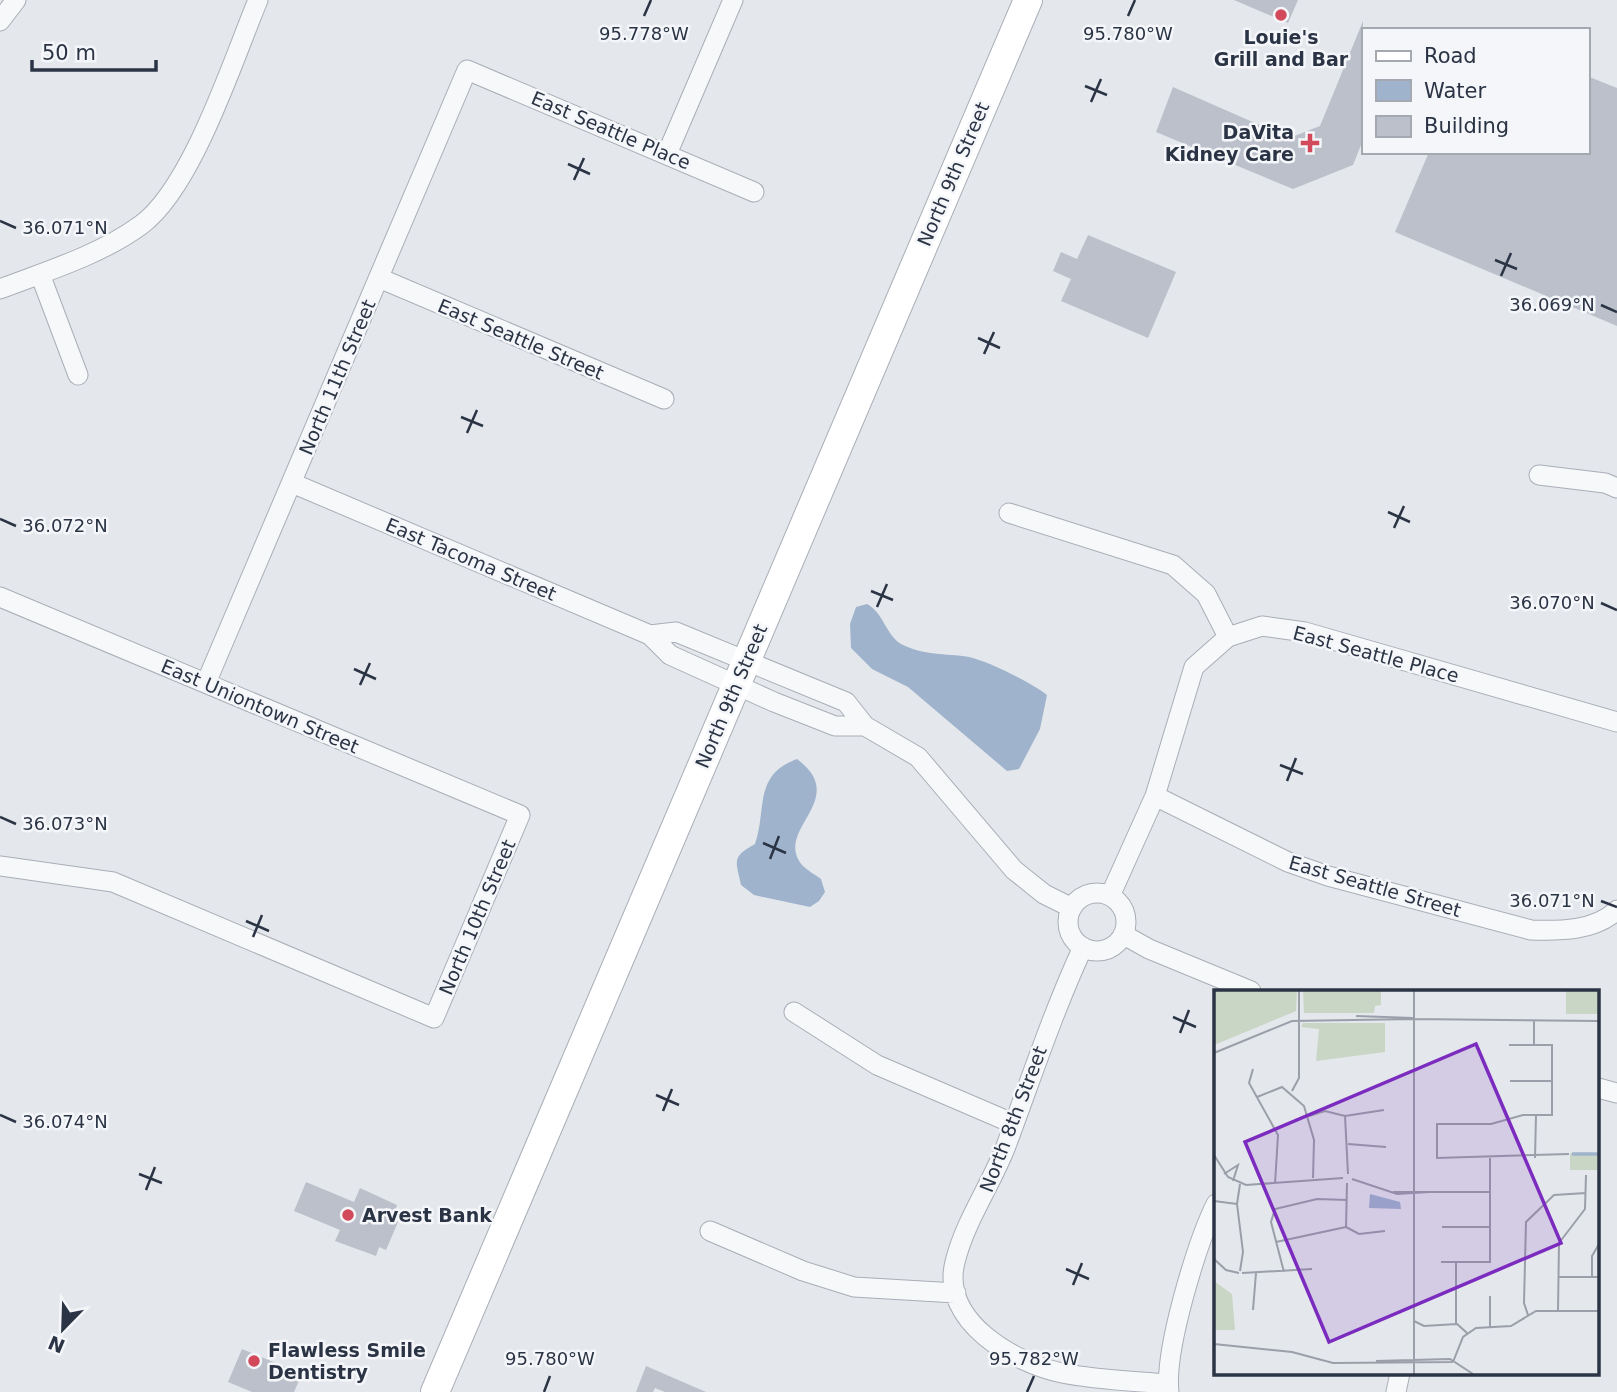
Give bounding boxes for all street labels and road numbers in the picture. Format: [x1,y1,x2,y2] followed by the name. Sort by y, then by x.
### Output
[528,86,694,174] street label: East Seattle Place
[913,99,993,249] street label: North 9th Street
[435,294,607,384] street label: East Seattle Street
[294,296,380,458] street label: North 11th Street
[382,513,560,605] street label: East Tacoma Street
[691,621,771,771] street label: North 9th Street
[1291,621,1461,687] street label: East Seattle Place
[158,654,362,758] street label: East Uniontown Street
[434,836,520,998] street label: North 10th Street
[1286,851,1464,921] street label: East Seattle Street
[975,1043,1051,1195] street label: North 8th Street

